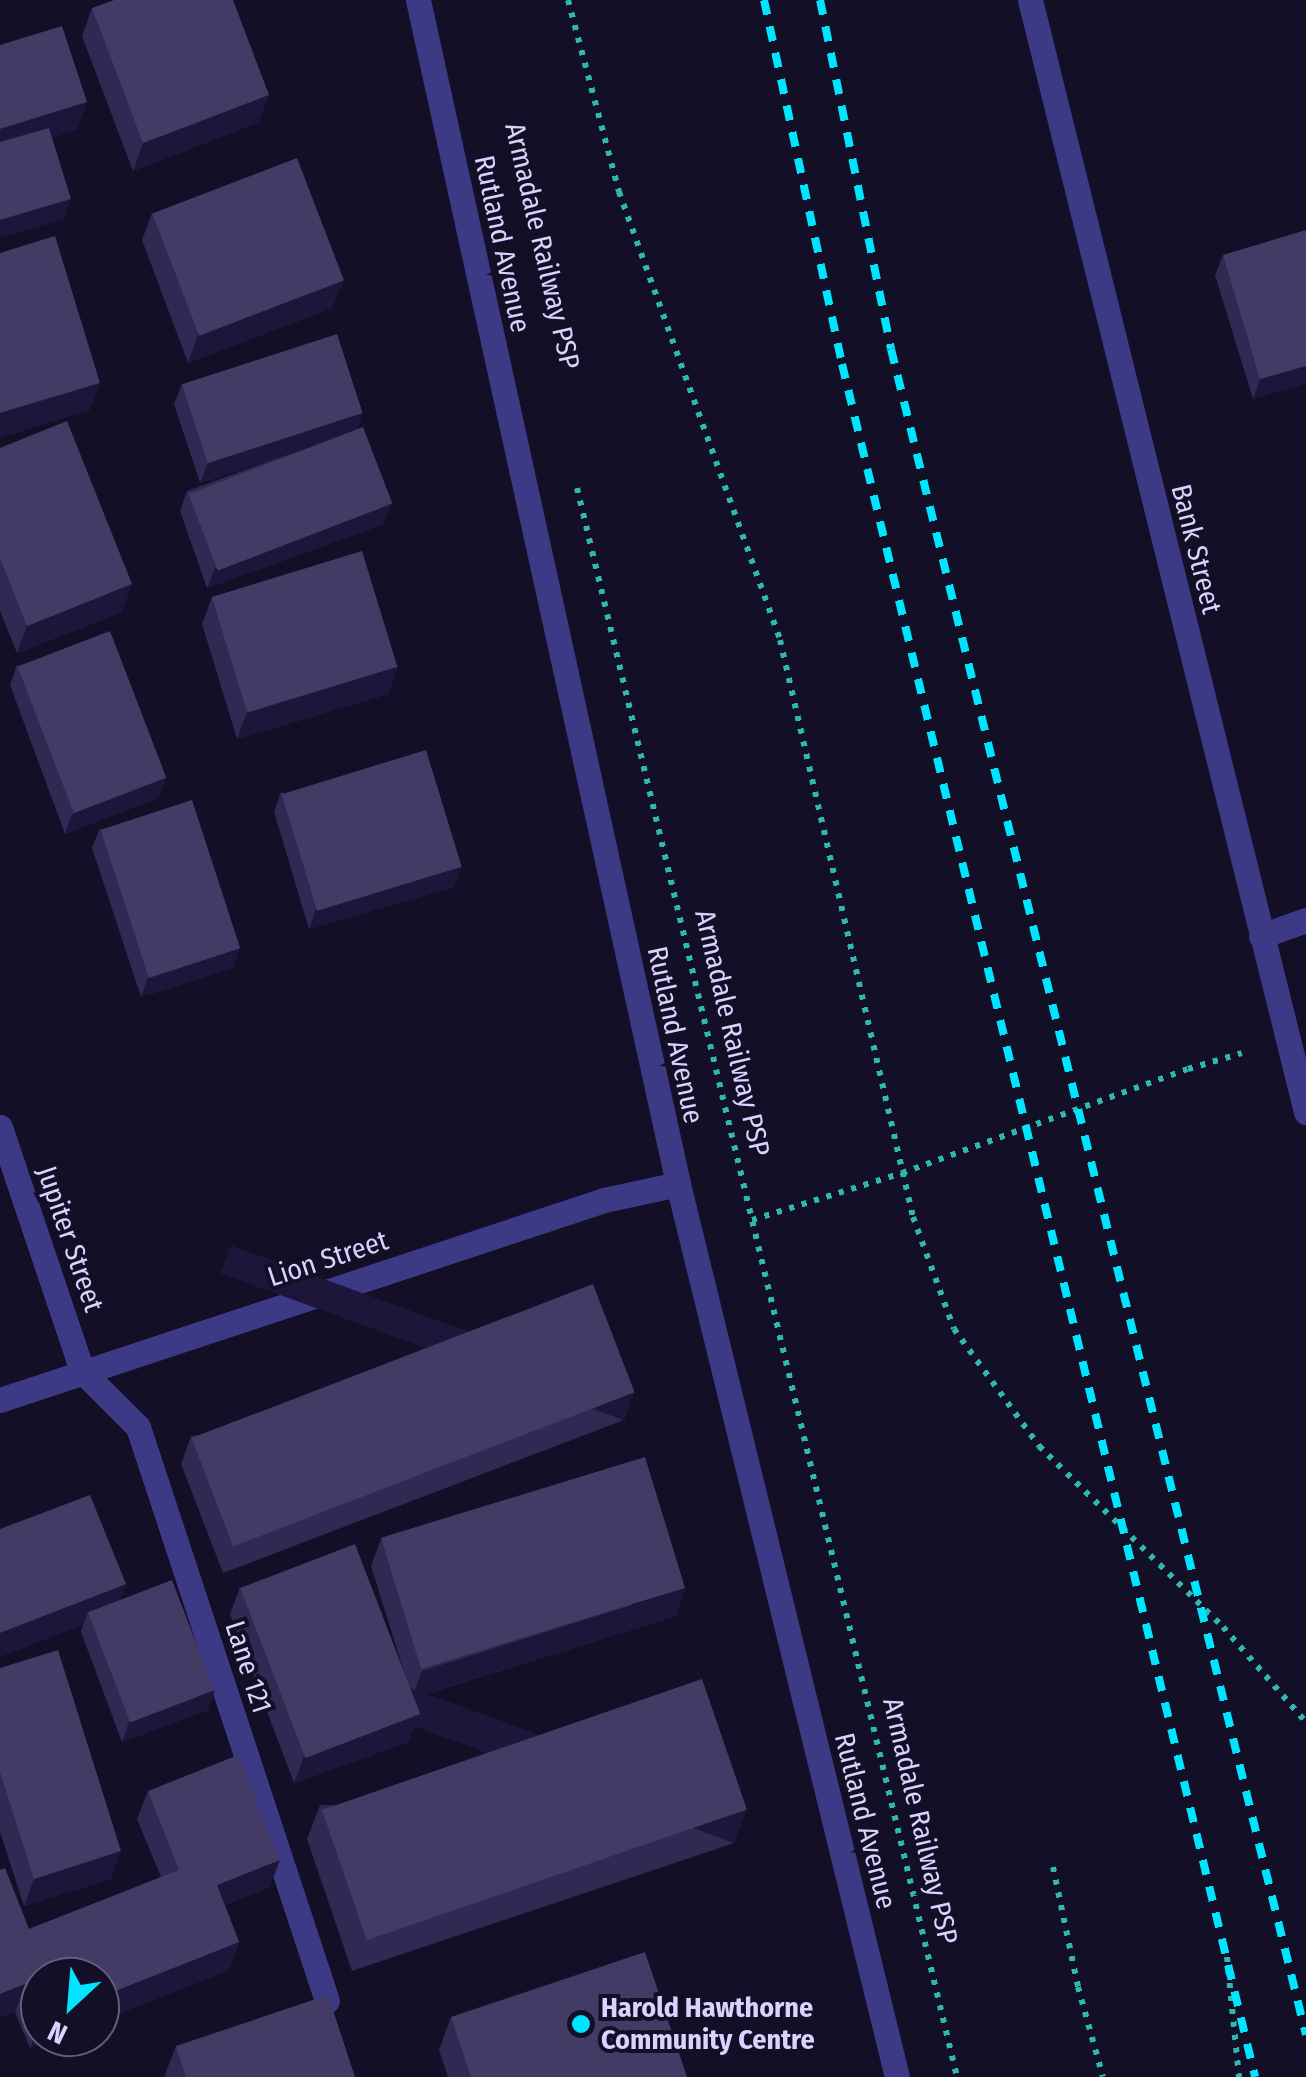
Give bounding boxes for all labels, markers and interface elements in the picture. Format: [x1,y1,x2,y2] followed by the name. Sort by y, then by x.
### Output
[497,119,587,373] street label: Armadale Railway PSP
[467,152,537,336] street label: Rutland Avenue
[1164,481,1228,617] street label: Bank Street
[687,906,777,1160] street label: Armadale Railway PSP
[640,943,710,1127] street label: Rutland Avenue
[29,1162,111,1316] street label: Jupiter Street
[264,1224,392,1294] street label: Lion Street
[217,1617,279,1717] street label: Lane 121
[875,1694,965,1948] street label: Armadale Railway PSP
[827,1729,903,1913] street label: Rutland Avenue
[20,1957,120,2057] north arrow
[601,1991,815,2057] place label: Harold Hawthorne Community Centre
[570,2013,592,2035] marker: Harold Hawthorne Community Centre
[43,2014,72,2051] text: N

